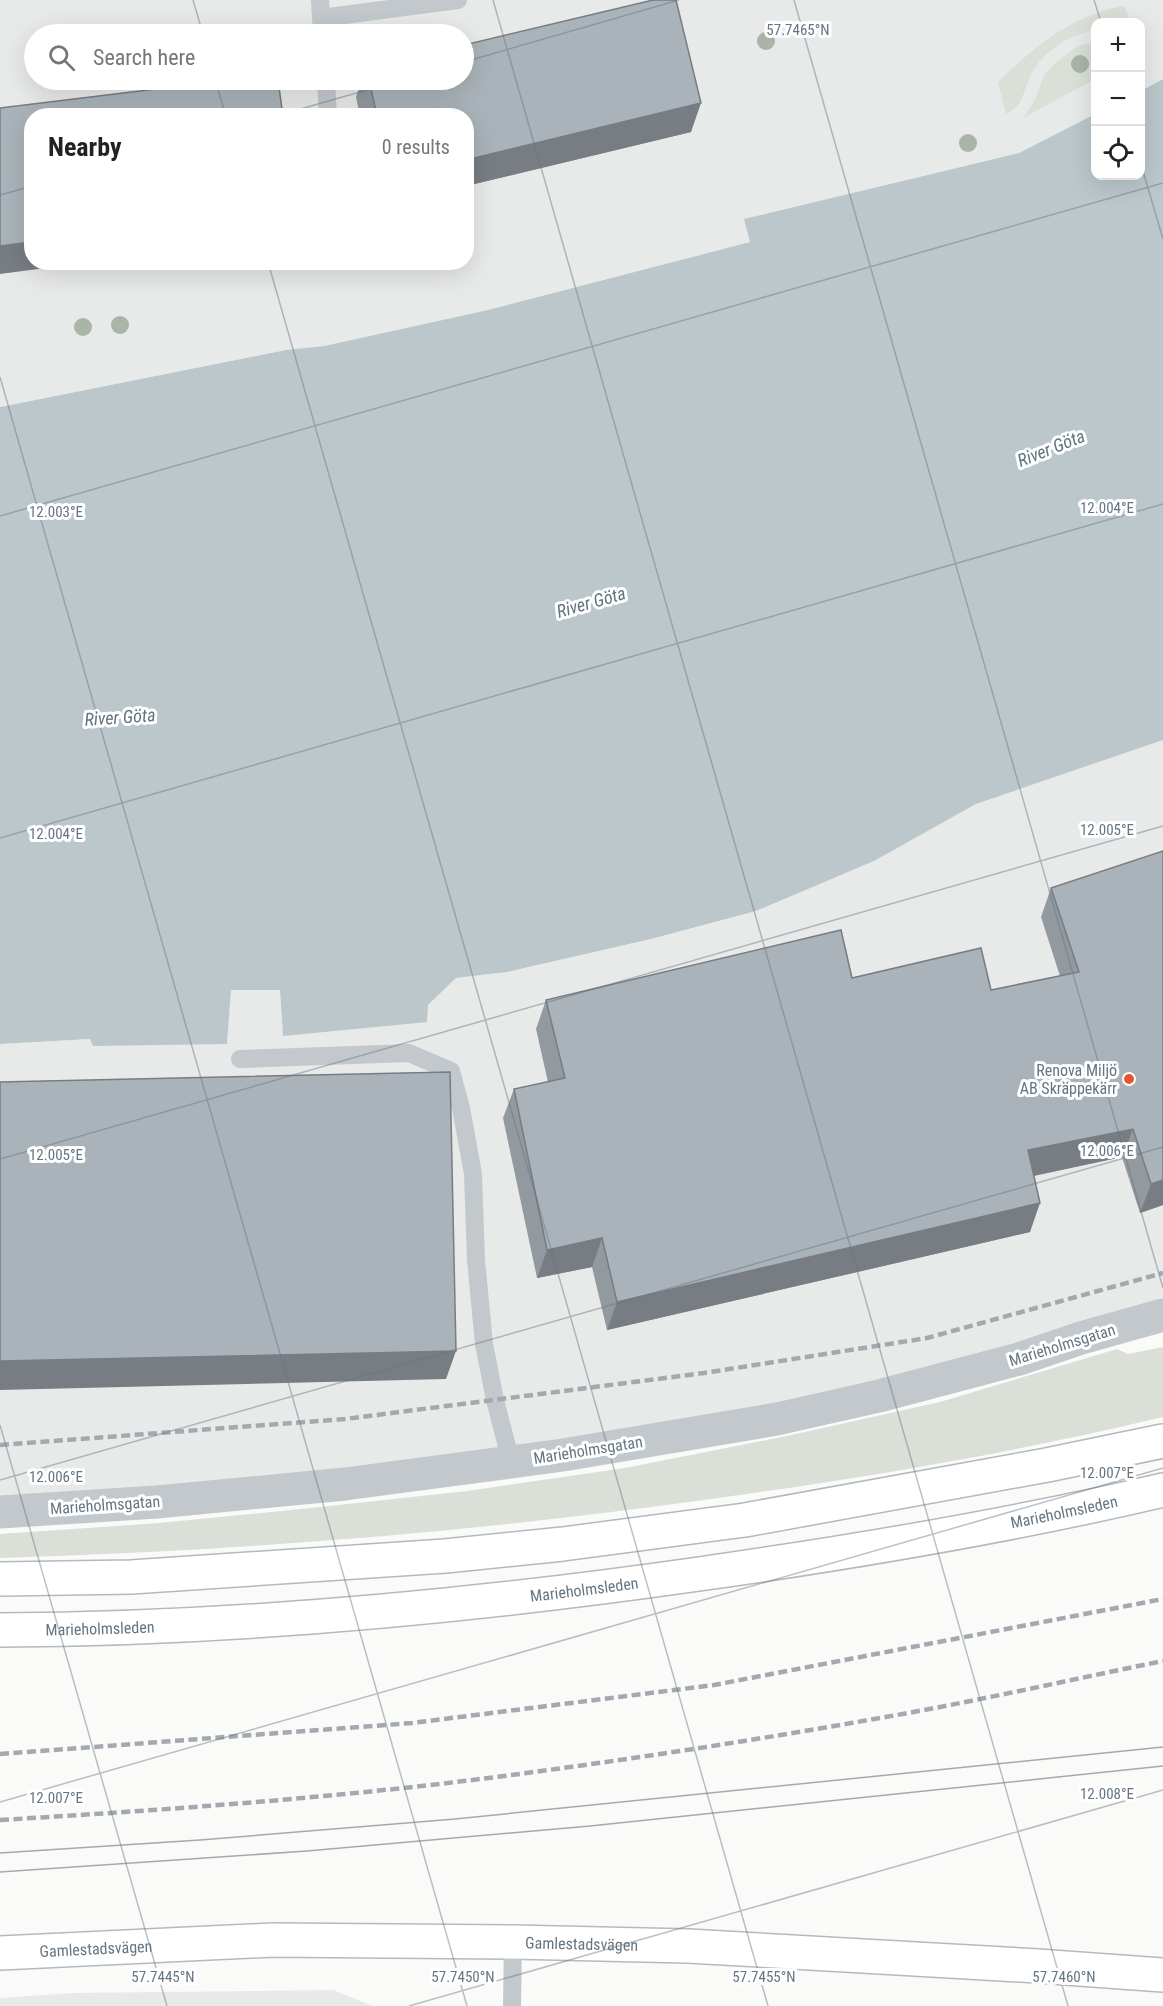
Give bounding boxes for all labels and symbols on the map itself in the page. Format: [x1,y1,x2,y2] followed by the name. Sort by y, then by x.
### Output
[766,21,830,39] text: 57.7465°N
[1014,425,1088,471] water label: River Göta
[1080,499,1134,517] text: 12.004°E
[29,503,83,521] text: 12.003°E
[554,582,628,622] water label: River Göta
[84,704,156,730] water label: River Göta
[1080,821,1134,839] text: 12.005°E
[29,825,83,843] text: 12.004°E
[1020,1061,1117,1098] place label: Renova Miljö AB Skräppekärr
[1122,1072,1136,1086] marker: Renova Miljö AB Skräppekärr
[1080,1142,1134,1160] text: 12.006°E
[29,1146,83,1164] text: 12.005°E
[1006,1320,1118,1370] street label: Marieholmsgatan
[532,1432,644,1468] street label: Marieholmsgatan
[1080,1464,1134,1482] text: 12.007°E
[29,1468,83,1486] text: 12.006°E
[1009,1491,1119,1532] street label: Marieholmsleden
[49,1492,161,1518] street label: Marieholmsgatan
[529,1573,640,1605] street label: Marieholmsleden
[45,1617,155,1639] street label: Marieholmsleden
[1080,1785,1134,1803] text: 12.008°E
[29,1789,83,1807] text: 12.007°E
[525,1933,638,1954] street label: Gamlestadsvägen
[39,1936,153,1961] street label: Gamlestadsvägen
[131,1968,195,1986] text: 57.7445°N
[431,1968,495,1986] text: 57.7450°N
[732,1968,796,1986] text: 57.7455°N
[1032,1968,1096,1986] text: 57.7460°N

